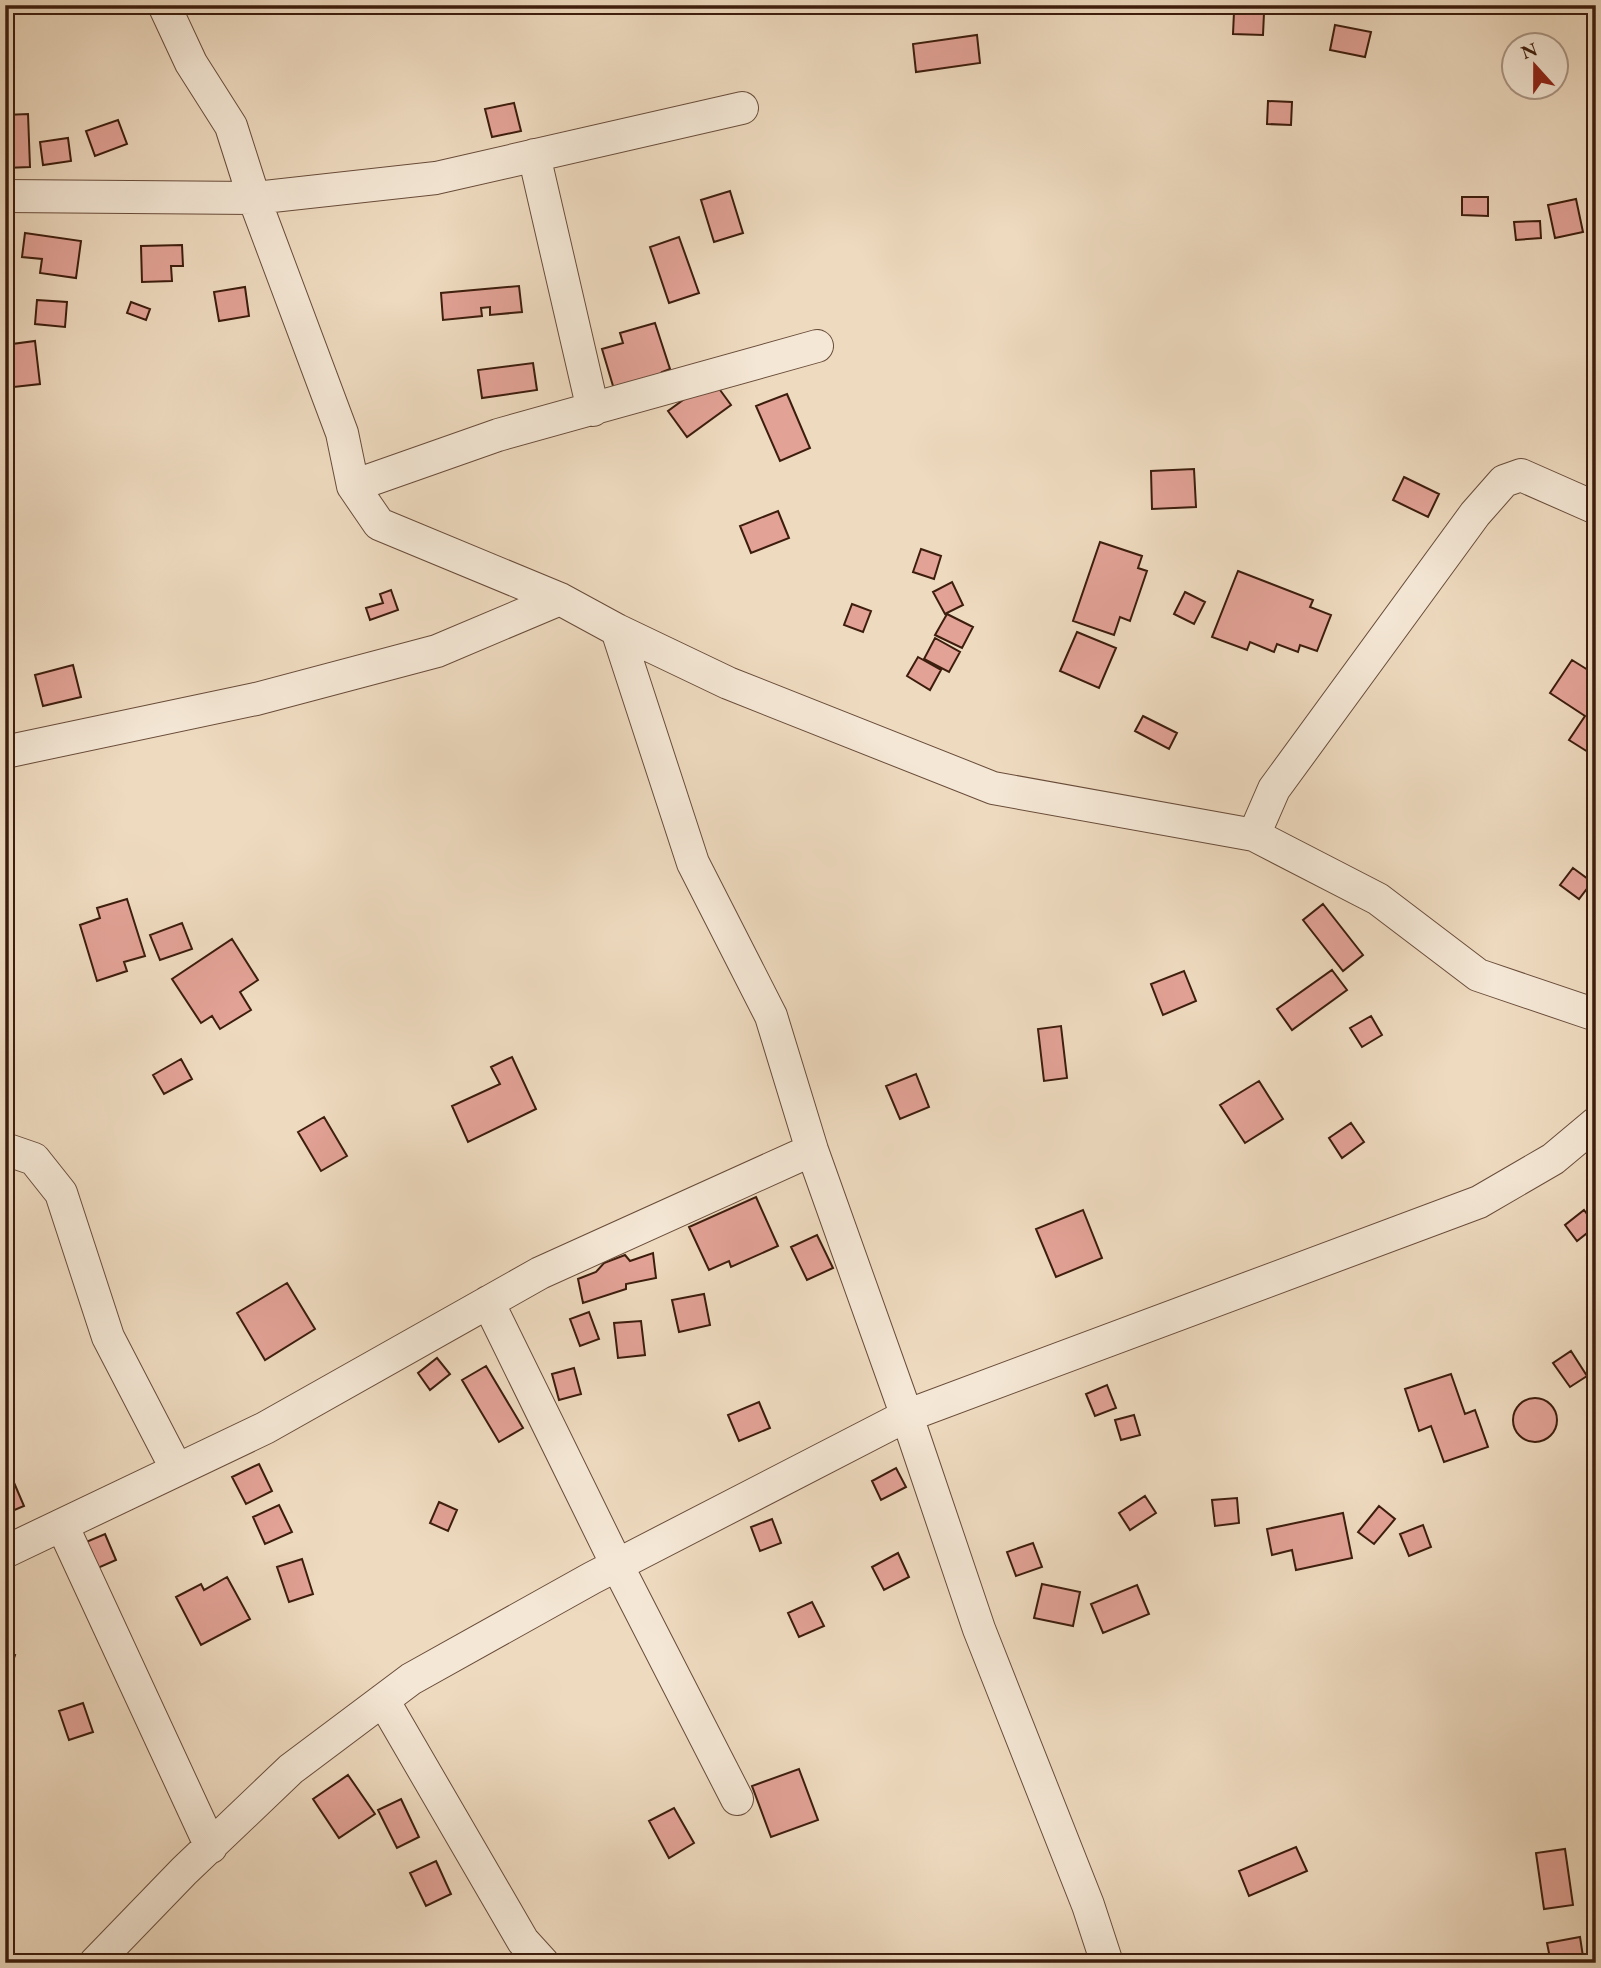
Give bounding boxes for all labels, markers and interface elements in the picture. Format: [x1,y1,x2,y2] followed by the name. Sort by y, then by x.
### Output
[1500,32,1570,102] north arrow
[1517,36,1541,65] text: N

